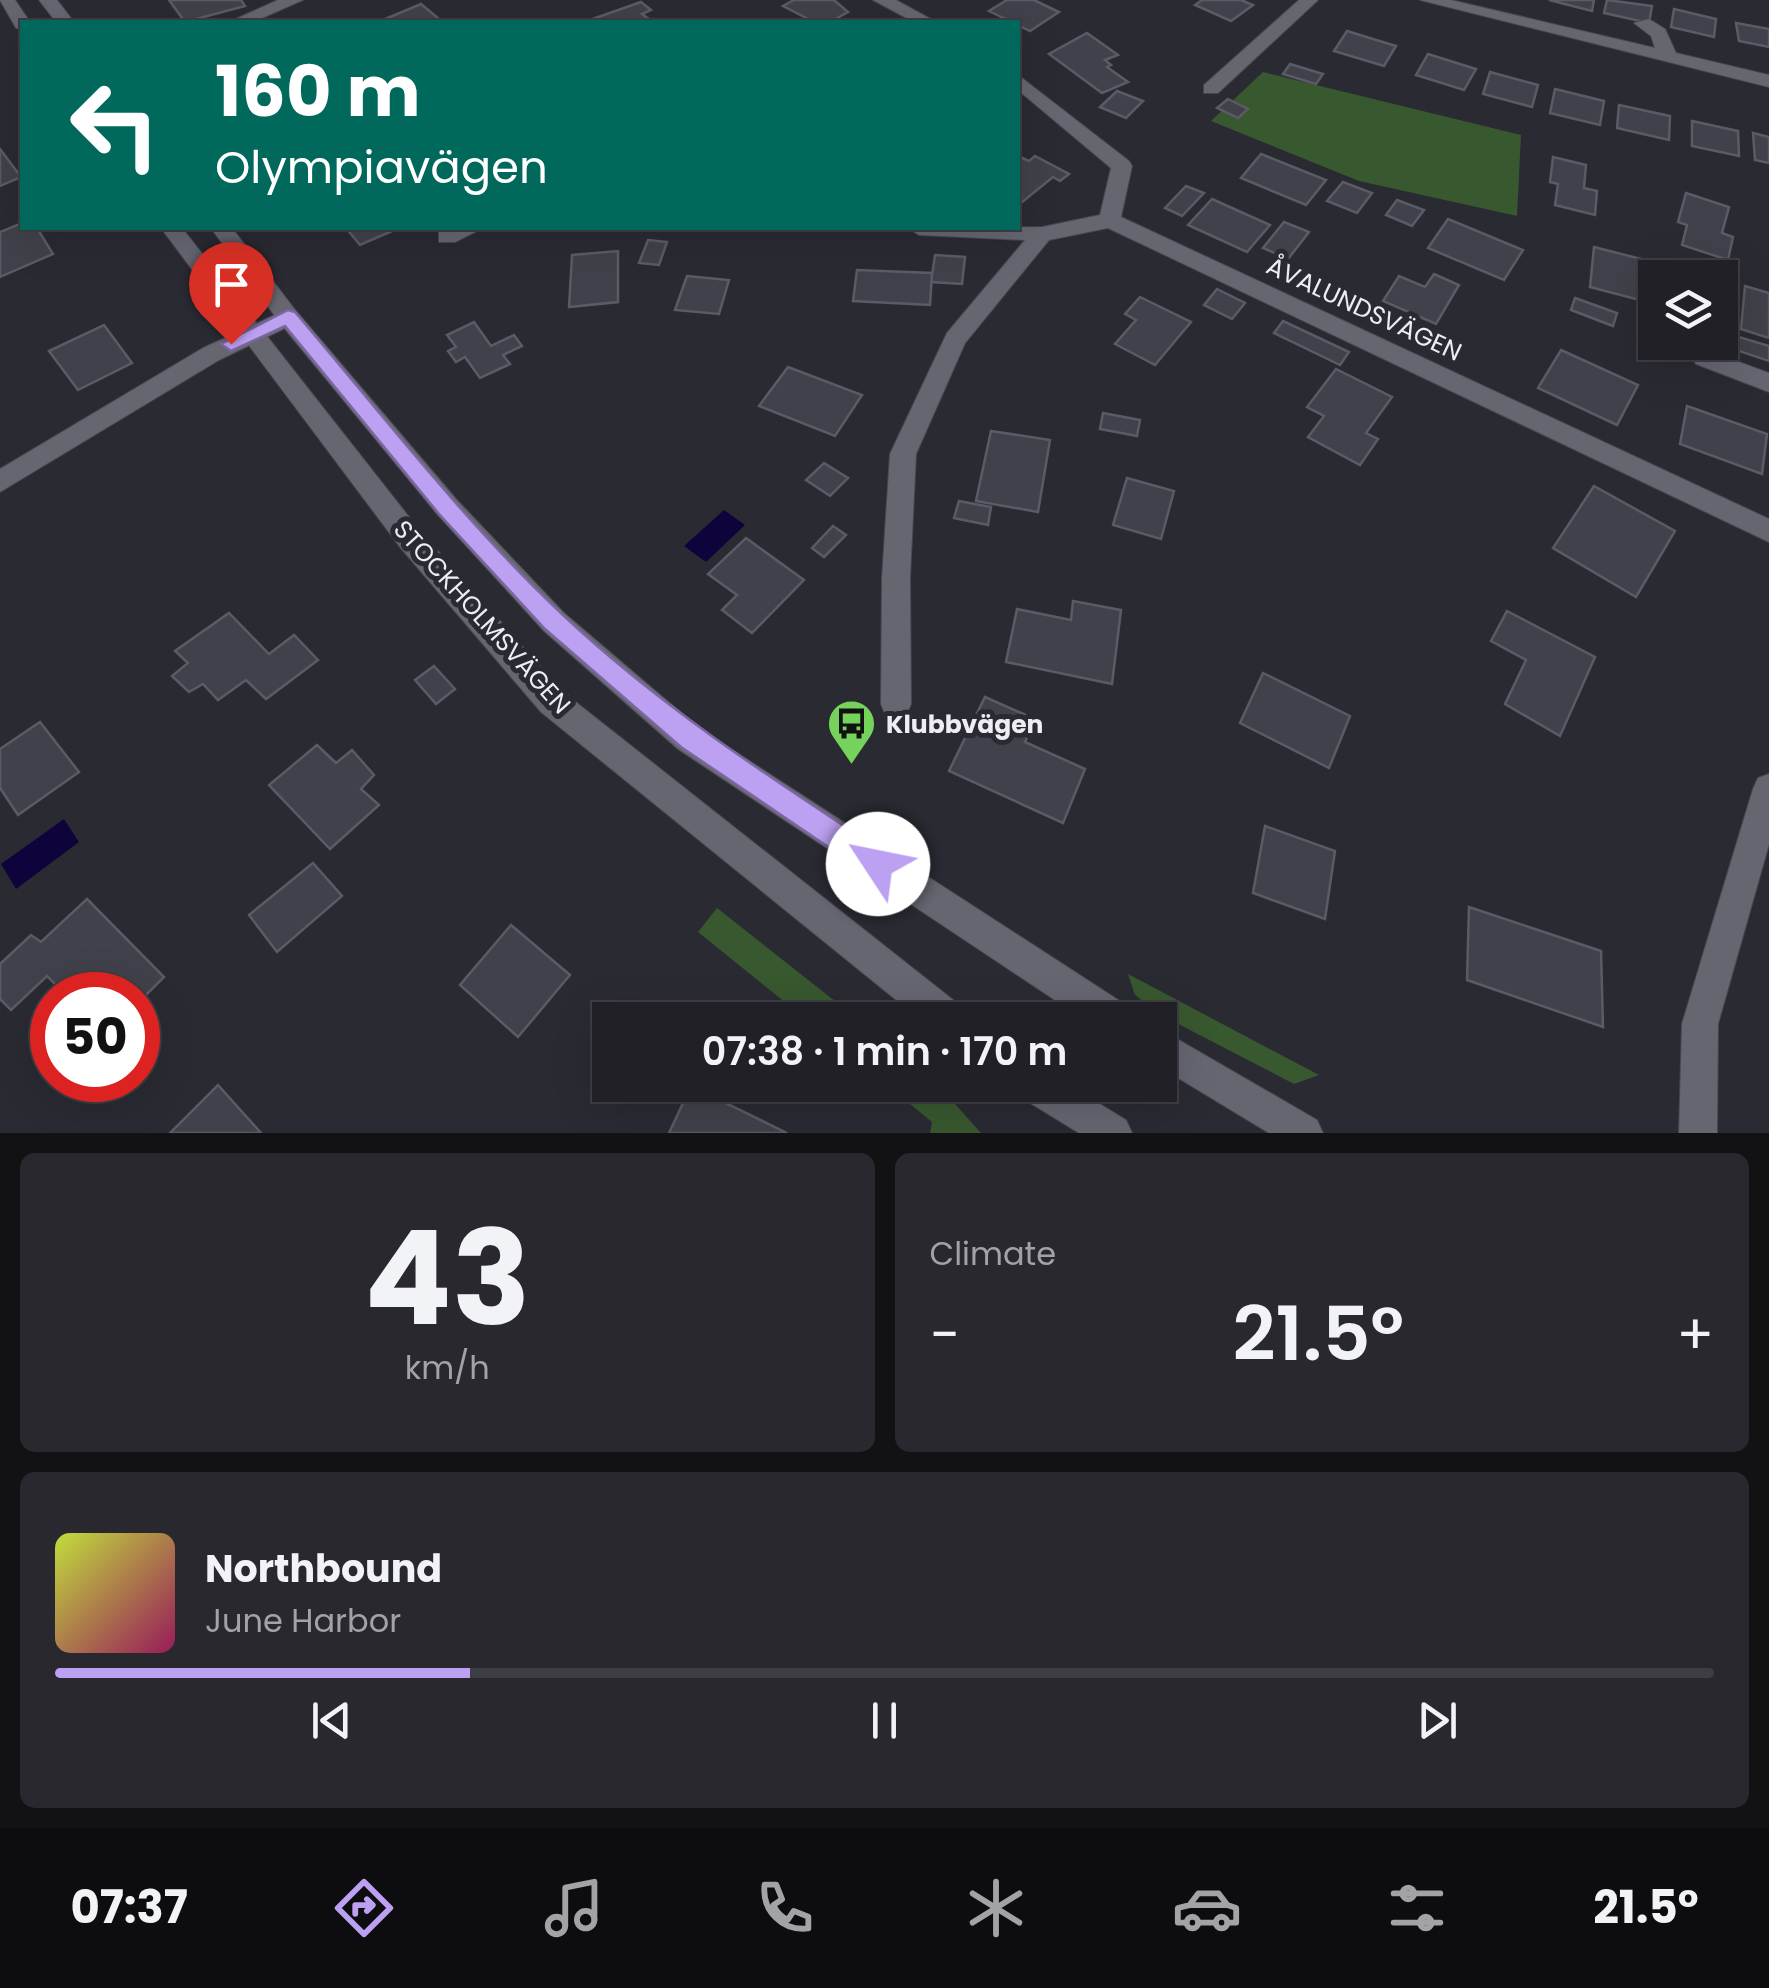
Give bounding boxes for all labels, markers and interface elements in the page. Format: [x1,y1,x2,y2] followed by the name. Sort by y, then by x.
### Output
[215,42,421,141] text: 160 m
[50,60,180,190] icon: left
[215,136,548,199] text: Olympiavägen
[189,242,274,345] pin
[1261,248,1467,370] street label: ÅVALUNDSVÄGEN
[204,257,259,312] icon: arrive
[1638,260,1738,360] map controls
[1638,260,1738,360] button: layers
[385,513,579,721] street label: STOCKHOLMSVÄGEN
[825,698,877,766] bus stop icon: Klubbvägen
[886,707,1043,742] place label: Klubbvägen
[826,812,930,916] position arrow
[30,972,160,1102] speed limit sign: 50
[702,1025,1067,1078] text: 07:38 · 1 min · 170 m
[364,1187,531,1370] text: 43
[930,1231,1056,1276] text: Climate
[1232,1281,1404,1386] text: 21.5°
[930,1296,960,1373] text: −
[1676,1296,1714,1373] text: +
[405,1345,490,1390] text: km/h
[205,1542,442,1595] text: Northbound
[205,1598,401,1643] text: June Harbor
[304,1693,359,1748] icon: previous
[857,1693,912,1748] icon: pause
[1410,1693,1465,1748] icon: next
[329,1873,399,1943] icon: directions
[539,1873,609,1943] icon: music
[750,1873,820,1943] icon: phone
[961,1873,1031,1943] icon: climate
[1172,1873,1242,1943] icon: car
[1382,1873,1452,1943] icon: filters
[70,1876,188,1939] text: 07:37
[1593,1876,1699,1939] text: 21.5°

